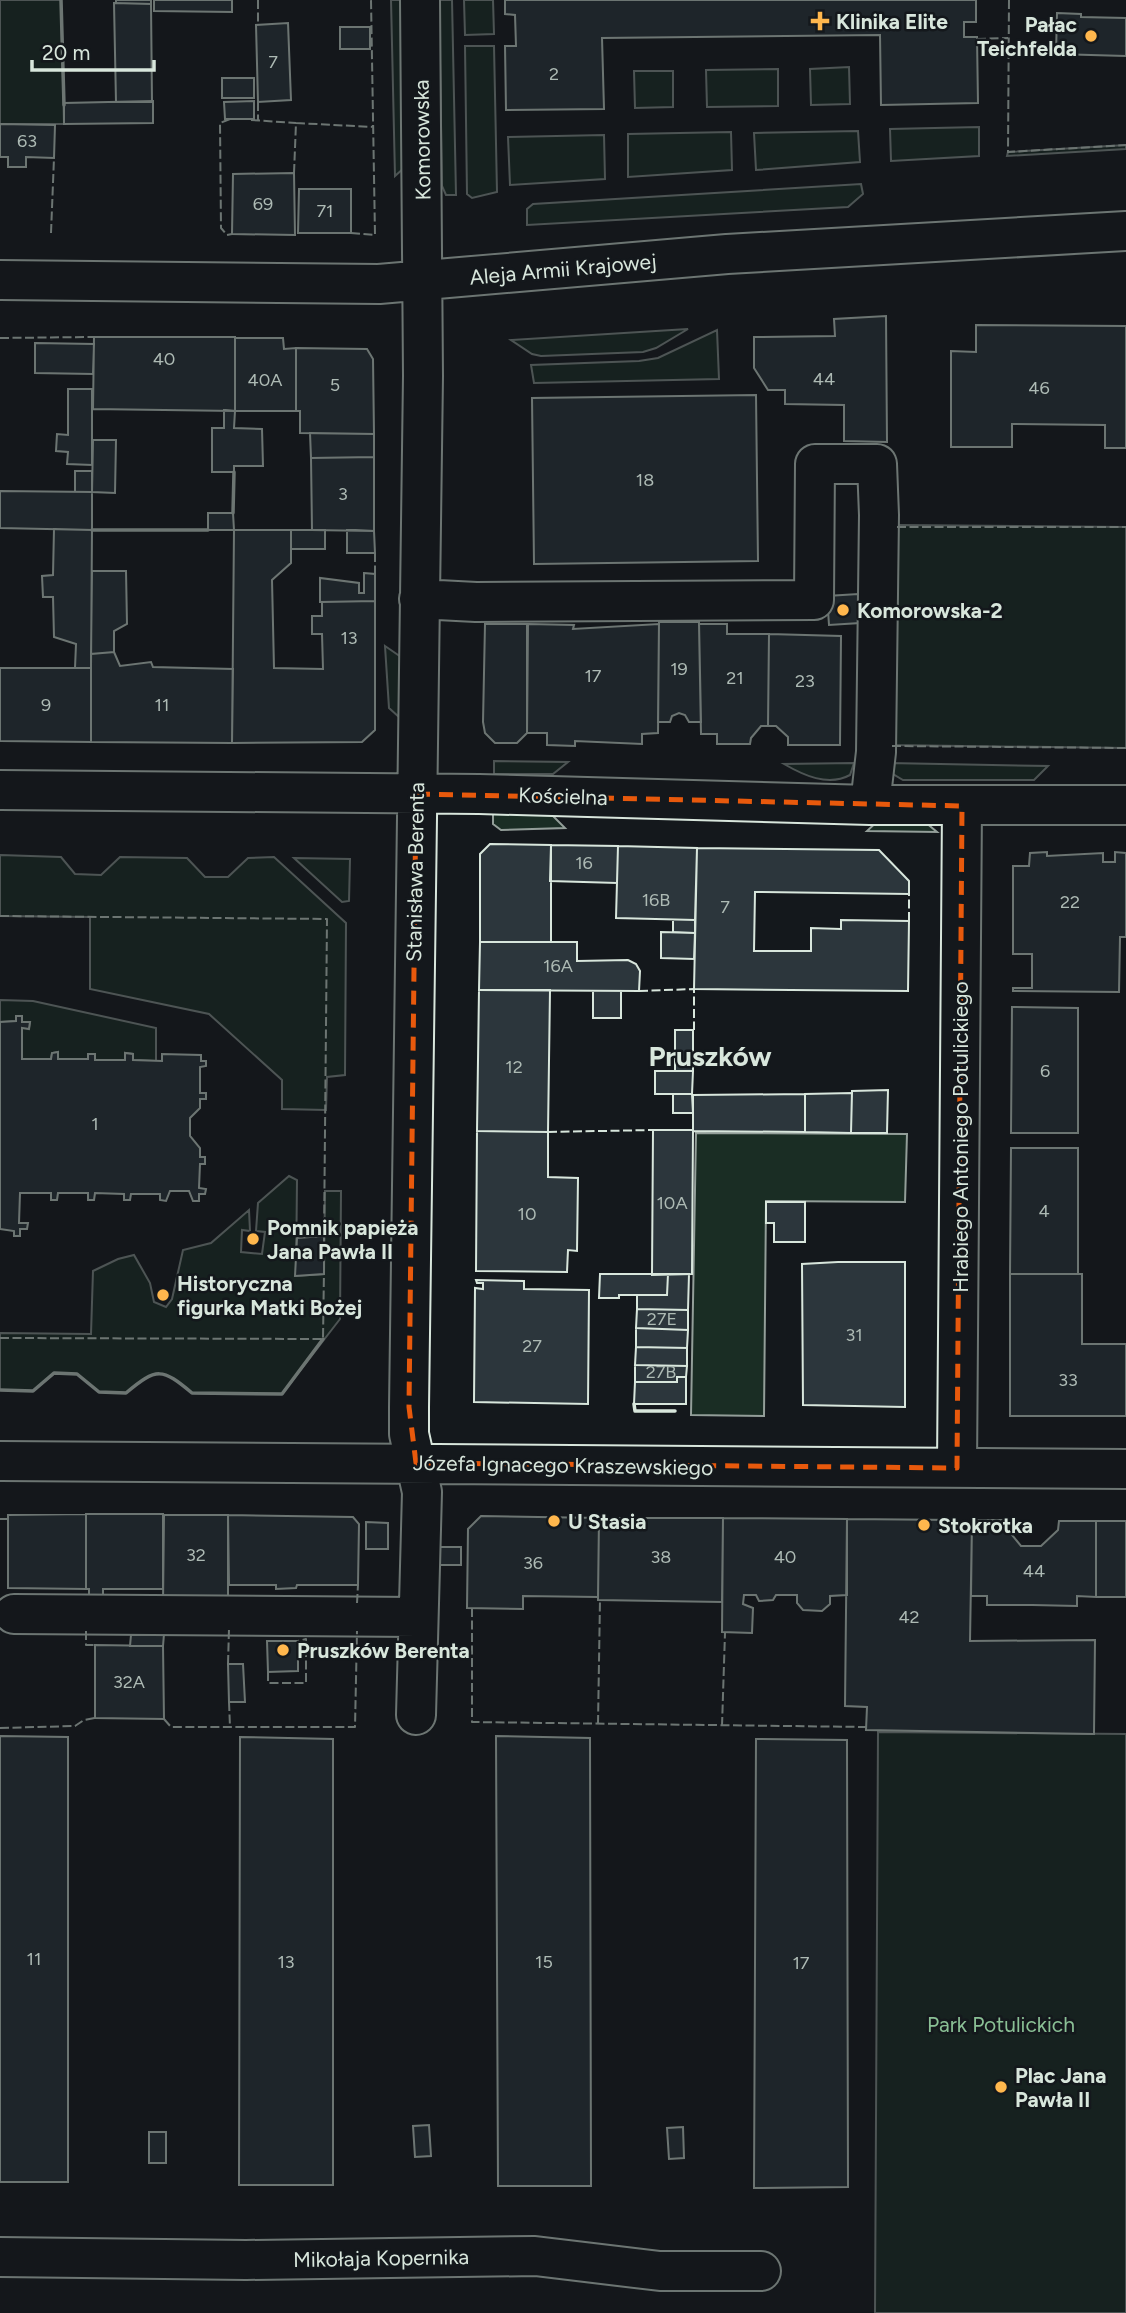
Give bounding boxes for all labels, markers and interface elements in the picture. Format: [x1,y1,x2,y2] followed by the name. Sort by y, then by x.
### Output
[836,9,948,34] place label: Klinika Elite
[810,11,830,31] marker: Klinika Elite
[977,12,1078,61] place label: Pałac Teichfelda
[32,28,154,72] scale bar
[1083,28,1099,44] marker: Pałac Teichfelda
[42,40,90,65] text: 20 m
[268,51,278,73] house number: 7
[549,63,559,85] house number: 2
[408,79,436,201] street label: Komorowska
[17,130,37,152] house number: 63
[253,193,273,215] house number: 69
[316,200,334,222] house number: 71
[469,248,657,290] street label: Aleja Armii Krajowej
[153,348,175,370] house number: 40
[813,368,835,390] house number: 44
[248,369,282,391] house number: 40A
[330,374,340,396] house number: 5
[1028,377,1050,399] house number: 46
[636,469,654,491] house number: 18
[338,483,348,505] house number: 3
[857,598,1003,623] place label: Komorowska-2
[835,602,851,618] marker: Komorowska-2
[340,627,358,649] house number: 13
[670,658,688,680] house number: 19
[584,665,602,687] house number: 17
[726,667,744,689] house number: 21
[795,670,815,692] house number: 23
[41,694,51,716] house number: 9
[155,694,169,716] house number: 11
[401,782,429,962] street label: Stanisława Berenta
[518,782,608,810] street label: Kościelna
[575,852,593,874] house number: 16
[642,889,670,911] house number: 16B
[1060,891,1080,913] house number: 22
[720,896,730,918] house number: 7
[543,955,573,977] house number: 16A
[948,981,973,1293] street label: Hrabiego Antoniego Potulickiego
[648,1039,772,1073] district label: Pruszków
[505,1056,523,1078] house number: 12
[1040,1060,1050,1082] house number: 6
[91,1113,99,1135] house number: 1
[656,1192,688,1214] house number: 10A
[1038,1200,1050,1222] house number: 4
[518,1203,536,1225] house number: 10
[267,1215,418,1264] place label: Pomnik papieża Jana Pawła II
[245,1231,261,1247] marker: Pomnik papieża Jana Pawła II
[177,1271,362,1320] place label: Historyczna figurka Matki Bożej
[155,1287,171,1303] marker: Historyczna figurka Matki Bożej
[647,1308,677,1330] house number: 27E
[845,1324,863,1346] house number: 31
[522,1335,542,1357] house number: 27
[646,1361,676,1383] house number: 27B
[1058,1369,1078,1391] house number: 33
[413,1450,713,1480] street label: Józefa Ignacego Kraszewskiego
[568,1509,646,1534] place label: U Stasia
[546,1513,562,1529] marker: U Stasia
[938,1513,1033,1538] place label: Stokrotka
[916,1517,932,1533] marker: Stokrotka
[186,1544,206,1566] house number: 32
[651,1546,671,1568] house number: 38
[774,1546,796,1568] house number: 40
[523,1552,543,1574] house number: 36
[1023,1560,1045,1582] house number: 44
[898,1606,920,1628] house number: 42
[297,1638,470,1663] place label: Pruszków Berenta
[275,1642,291,1658] marker: Pruszków Berenta
[113,1671,145,1693] house number: 32A
[27,1948,41,1970] house number: 11
[277,1951,295,1973] house number: 13
[535,1951,553,1973] house number: 15
[792,1952,810,1974] house number: 17
[927,2012,1075,2037] park label: Park Potulickich
[1015,2063,1106,2112] place label: Plac Jana Pawła II
[993,2079,1009,2095] marker: Plac Jana Pawła II
[293,2244,469,2272] street label: Mikołaja Kopernika

